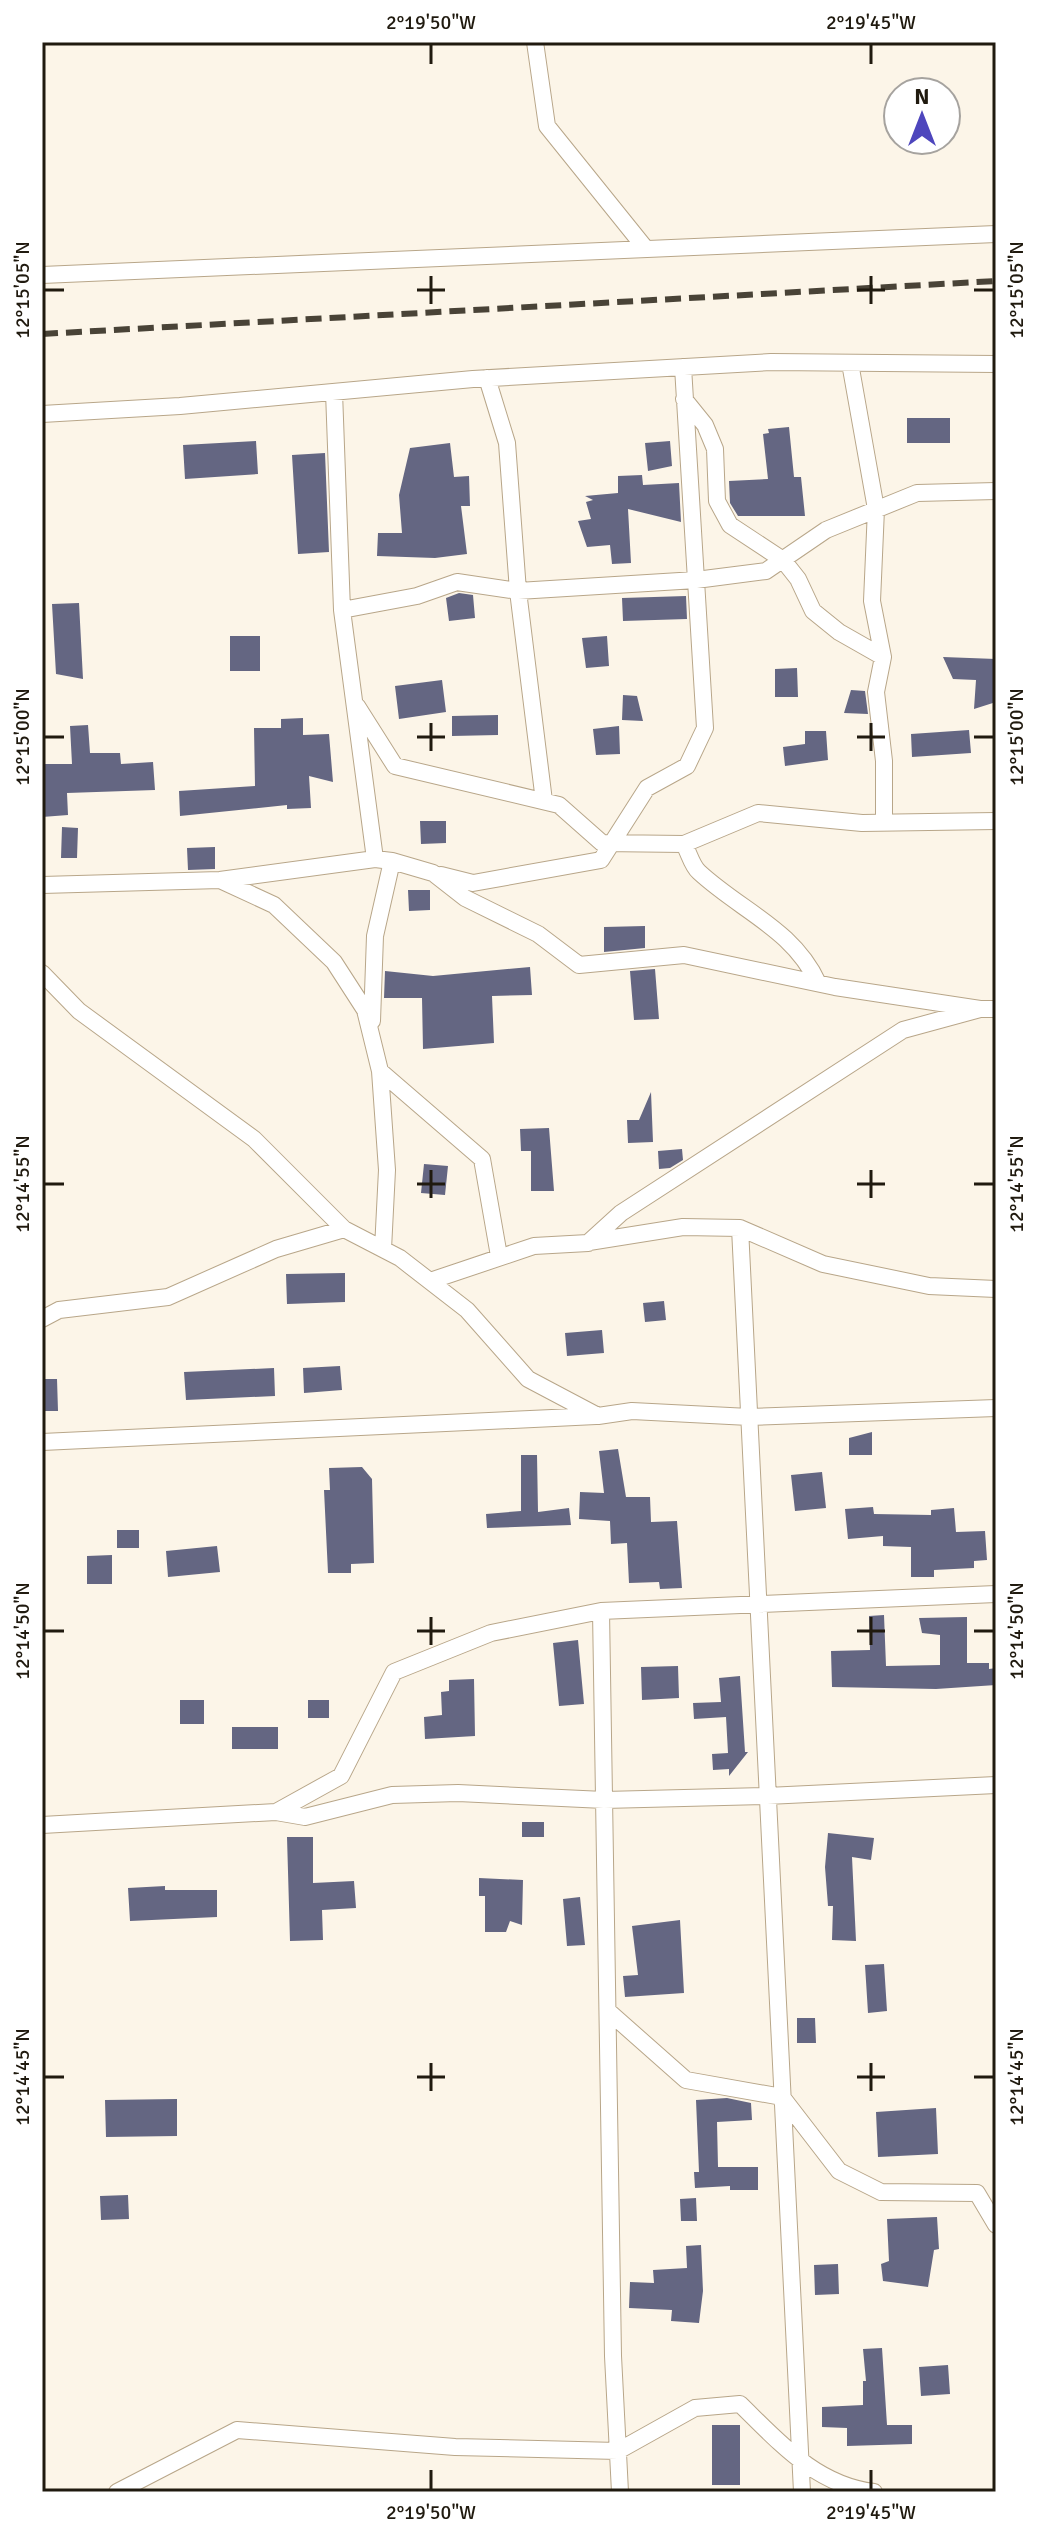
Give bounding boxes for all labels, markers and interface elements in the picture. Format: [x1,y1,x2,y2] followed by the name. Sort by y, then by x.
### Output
[386,10,476,35] text: 2°19'50"W
[826,10,916,35] text: 2°19'45"W
[882,76,962,156] north arrow
[914,83,930,110] text: N
[10,241,35,339] text: 12°15'05"N
[1004,241,1029,339] text: 12°15'05"N
[10,688,35,786] text: 12°15'00"N
[1004,688,1029,786] text: 12°15'00"N
[10,1135,35,1233] text: 12°14'55"N
[1004,1135,1029,1233] text: 12°14'55"N
[10,1582,35,1680] text: 12°14'50"N
[1004,1582,1029,1680] text: 12°14'50"N
[10,2028,35,2126] text: 12°14'45"N
[1004,2028,1029,2126] text: 12°14'45"N
[386,2500,476,2525] text: 2°19'50"W
[826,2500,916,2525] text: 2°19'45"W

